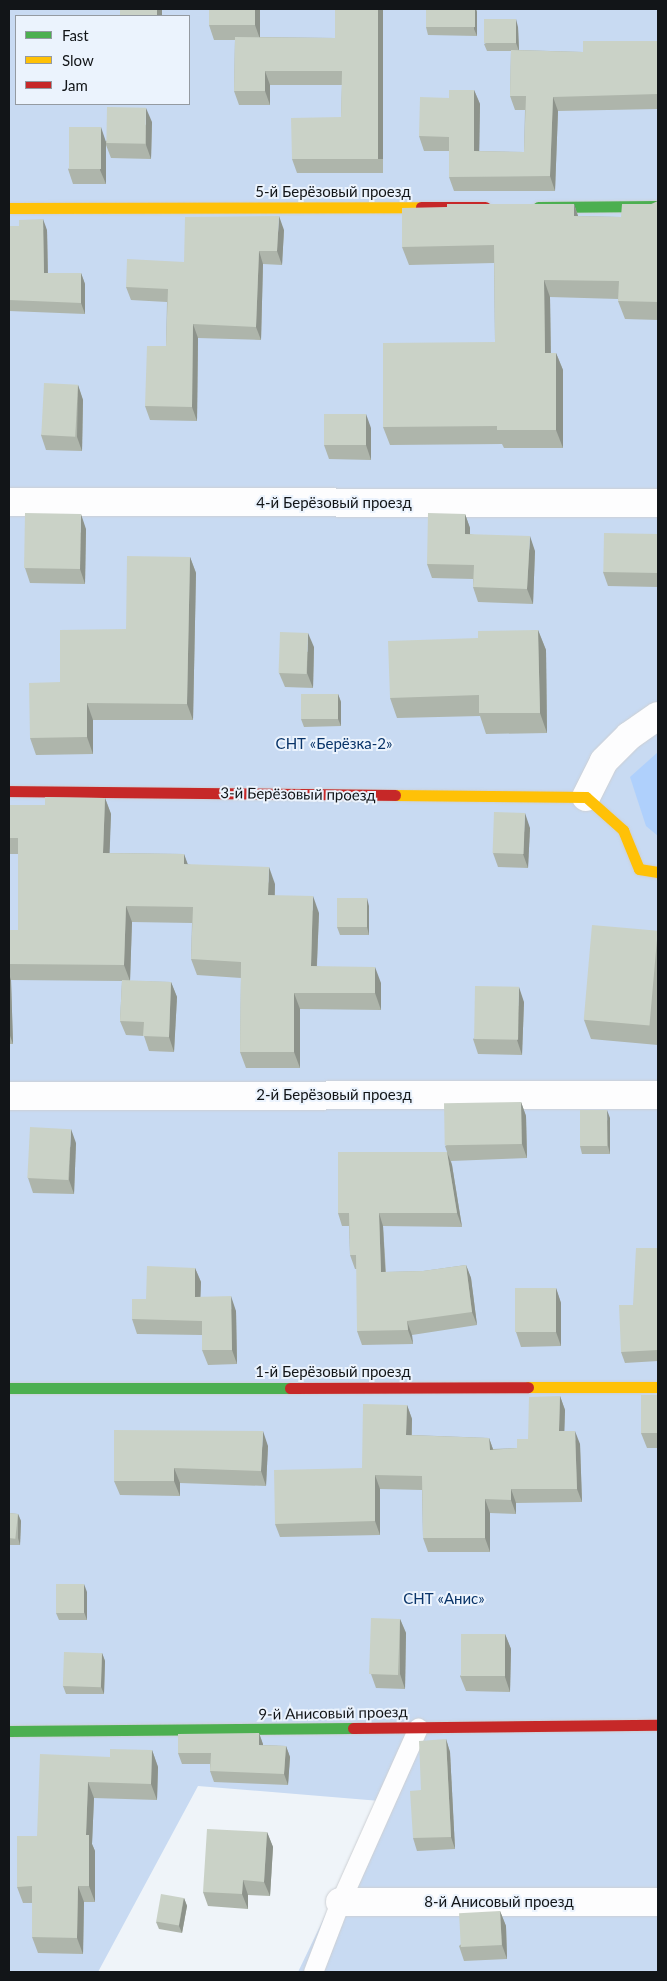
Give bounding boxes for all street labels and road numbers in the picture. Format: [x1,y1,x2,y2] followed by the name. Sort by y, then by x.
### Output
[255,183,411,201] street label: 5-й Берёзовый проезд
[256,494,412,512] street label: 4-й Берёзовый проезд
[220,784,376,804] street label: 3-й Берёзовый проезд
[256,1086,412,1104] street label: 2-й Берёзовый проезд
[255,1363,411,1381] street label: 1-й Берёзовый проезд
[258,1703,408,1723] street label: 9-й Анисовый проезд
[424,1893,574,1911] street label: 8-й Анисовый проезд

